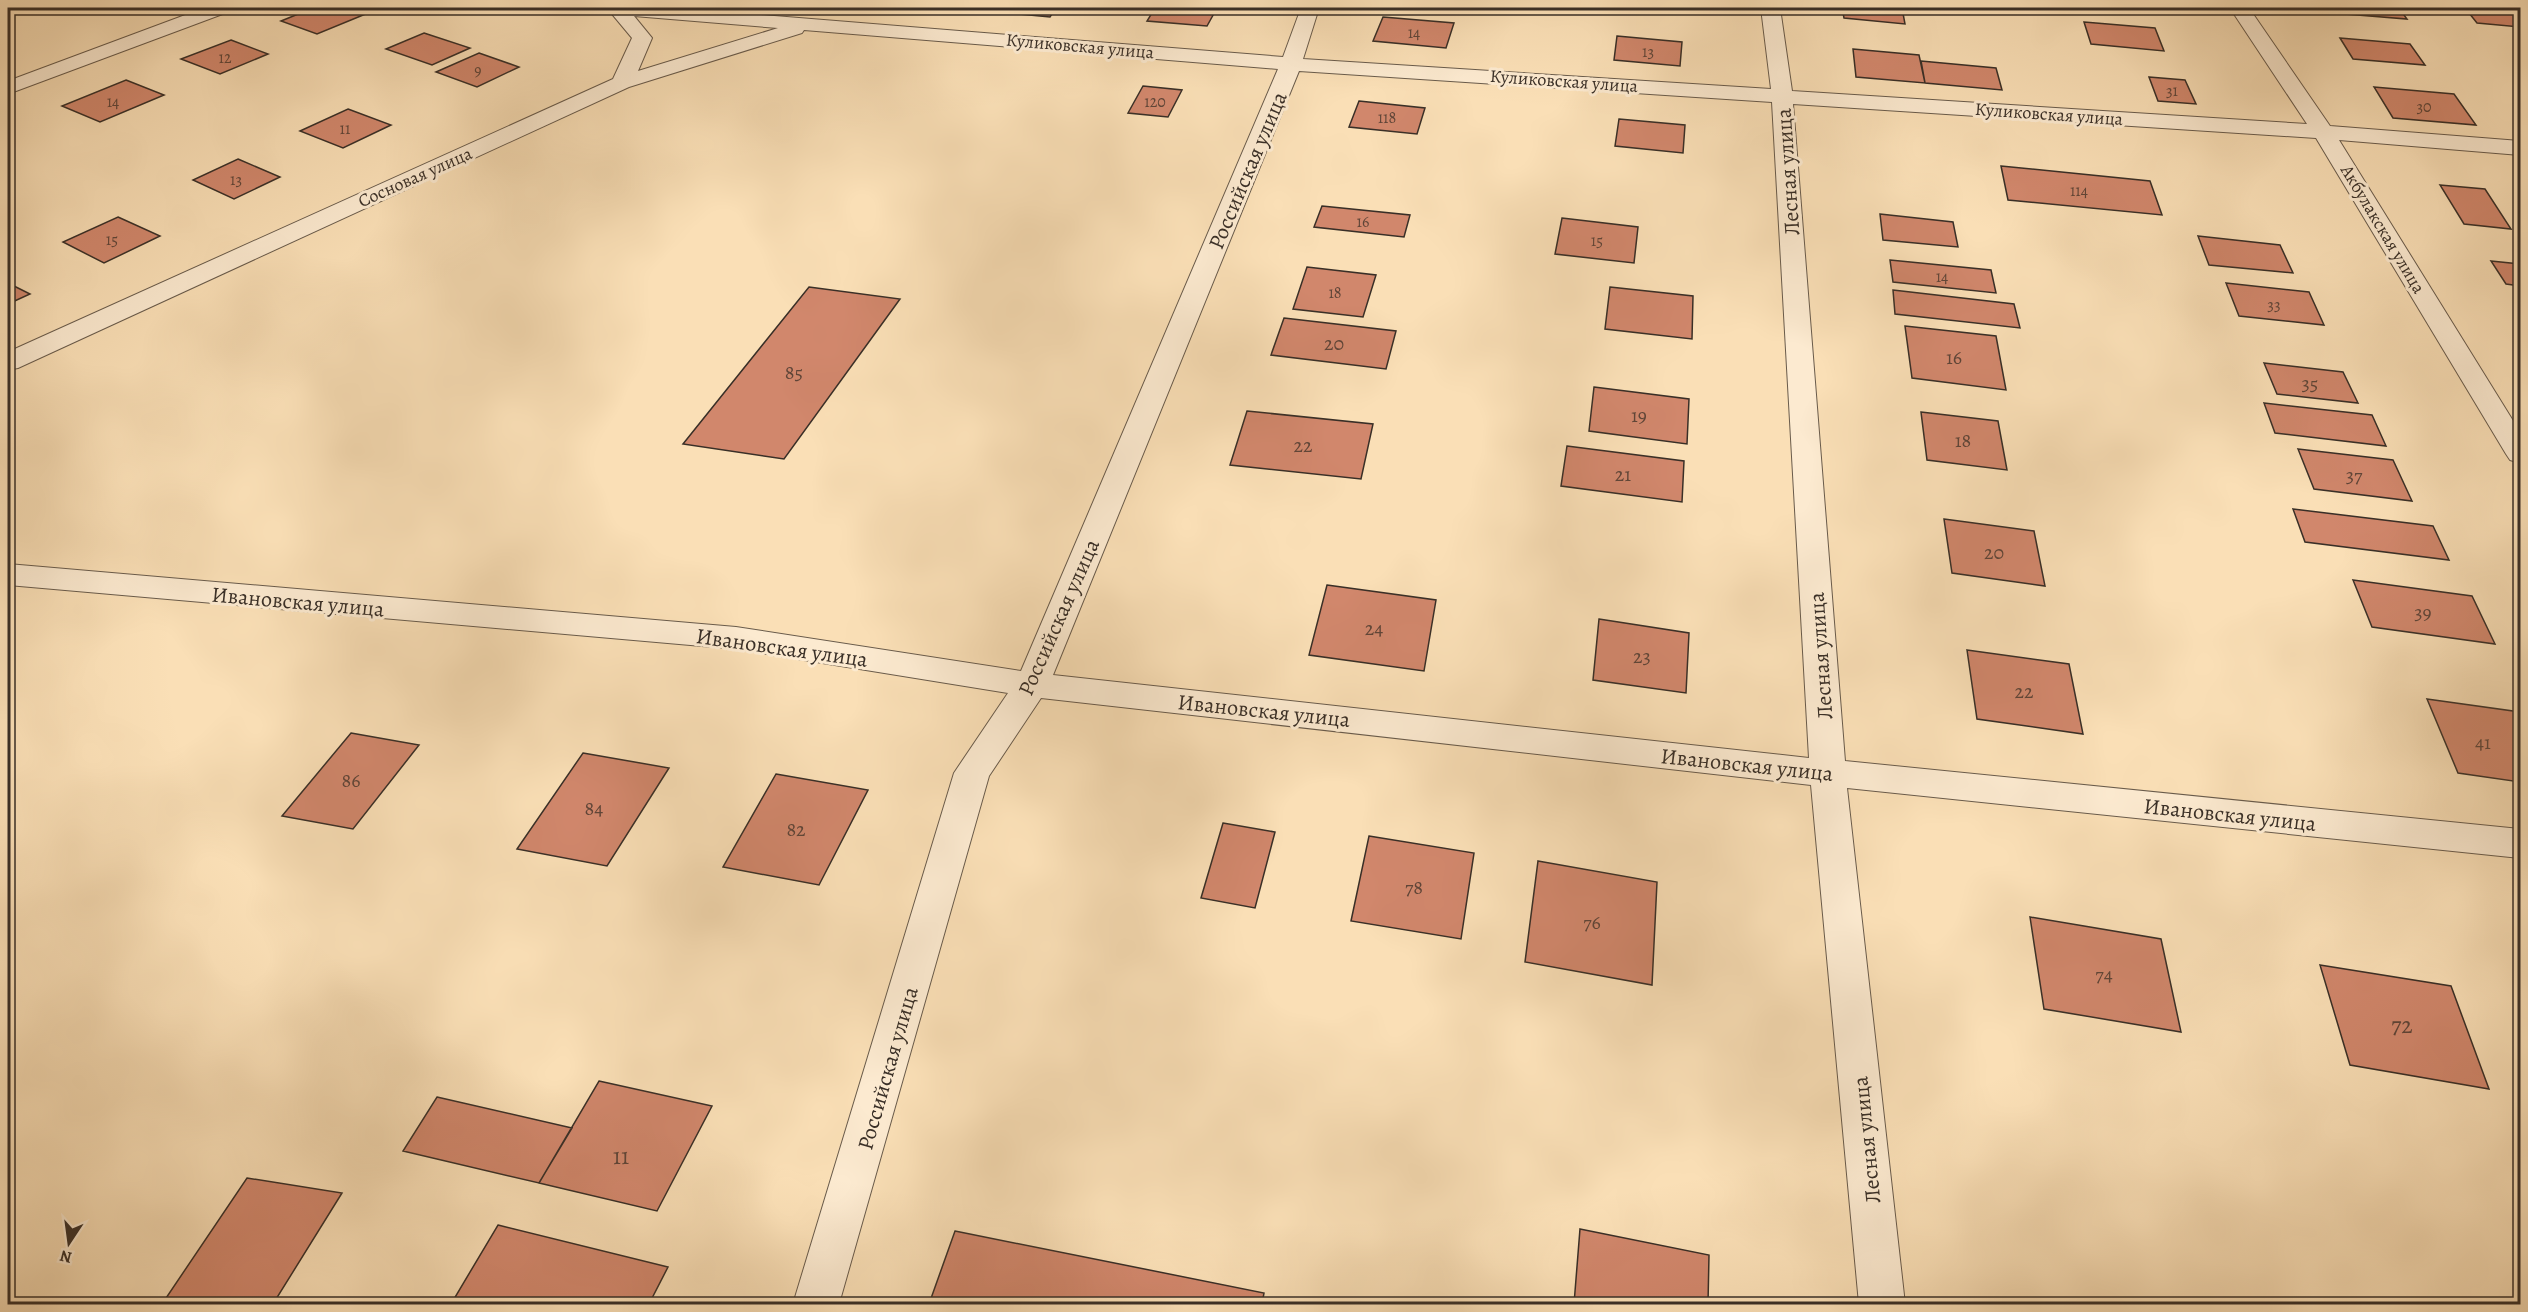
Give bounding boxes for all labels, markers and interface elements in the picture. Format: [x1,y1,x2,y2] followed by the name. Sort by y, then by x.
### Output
[1408,22,1420,44] house number: 14
[1005,28,1156,64] street label: Куликовская улица
[1642,41,1654,63] house number: 13
[218,47,232,69] house number: 12
[474,60,482,82] house number: 9
[1489,64,1640,98] street label: Куликовская улица
[2166,80,2179,102] house number: 31
[1201,86,1295,254] street label: Российская улица
[107,91,119,113] house number: 14
[1144,91,1166,113] house number: 120
[2416,96,2432,118] house number: 30
[1974,97,2125,131] street label: Куликовская улица
[1769,106,1807,237] street label: Лесная улица
[1378,107,1396,129] house number: 118
[340,118,351,140] house number: 11
[354,141,476,213] street label: Сосновая улица
[2335,159,2431,298] street label: Акбулакская улица
[230,169,242,191] house number: 13
[2070,180,2088,202] house number: 114
[1357,211,1369,233] house number: 16
[106,229,118,251] house number: 15
[1591,230,1603,252] house number: 15
[1936,266,1948,288] house number: 14
[1328,282,1342,304] house number: 18
[2267,294,2281,316] house number: 33
[1324,330,1344,357] house number: 20
[1946,344,1962,371] house number: 16
[785,359,803,386] house number: 85
[2302,370,2318,397] house number: 35
[1631,402,1647,429] house number: 19
[1955,427,1971,454] house number: 18
[1294,432,1313,459] house number: 22
[1615,461,1631,488] house number: 21
[2346,462,2363,489] house number: 37
[1011,534,1107,701] street label: Российская улица
[1984,539,2004,566] house number: 20
[210,580,386,625] street label: Ивановская улица
[1802,590,1840,721] street label: Лесная улица
[2414,599,2432,626] house number: 39
[1365,615,1383,642] house number: 24
[694,621,871,675] street label: Ивановская улица
[1633,643,1651,670] house number: 23
[2015,678,2034,705] house number: 22
[1176,687,1352,735] street label: Ивановская улица
[2475,729,2491,756] house number: 41
[1659,741,1835,789] street label: Ивановская улица
[342,767,360,794] house number: 86
[2142,791,2318,839] street label: Ивановская улица
[585,795,603,822] house number: 84
[786,816,806,843] house number: 82
[1405,874,1423,901] house number: 78
[1583,909,1601,936] house number: 76
[2095,961,2113,988] house number: 74
[850,982,926,1153] street label: Российская улица
[2391,1009,2413,1041] house number: 72
[1845,1074,1889,1205] street label: Лесная улица
[613,1140,629,1172] house number: 11
[39,1213,99,1273] north arrow
[57,1245,74,1269] text: N

